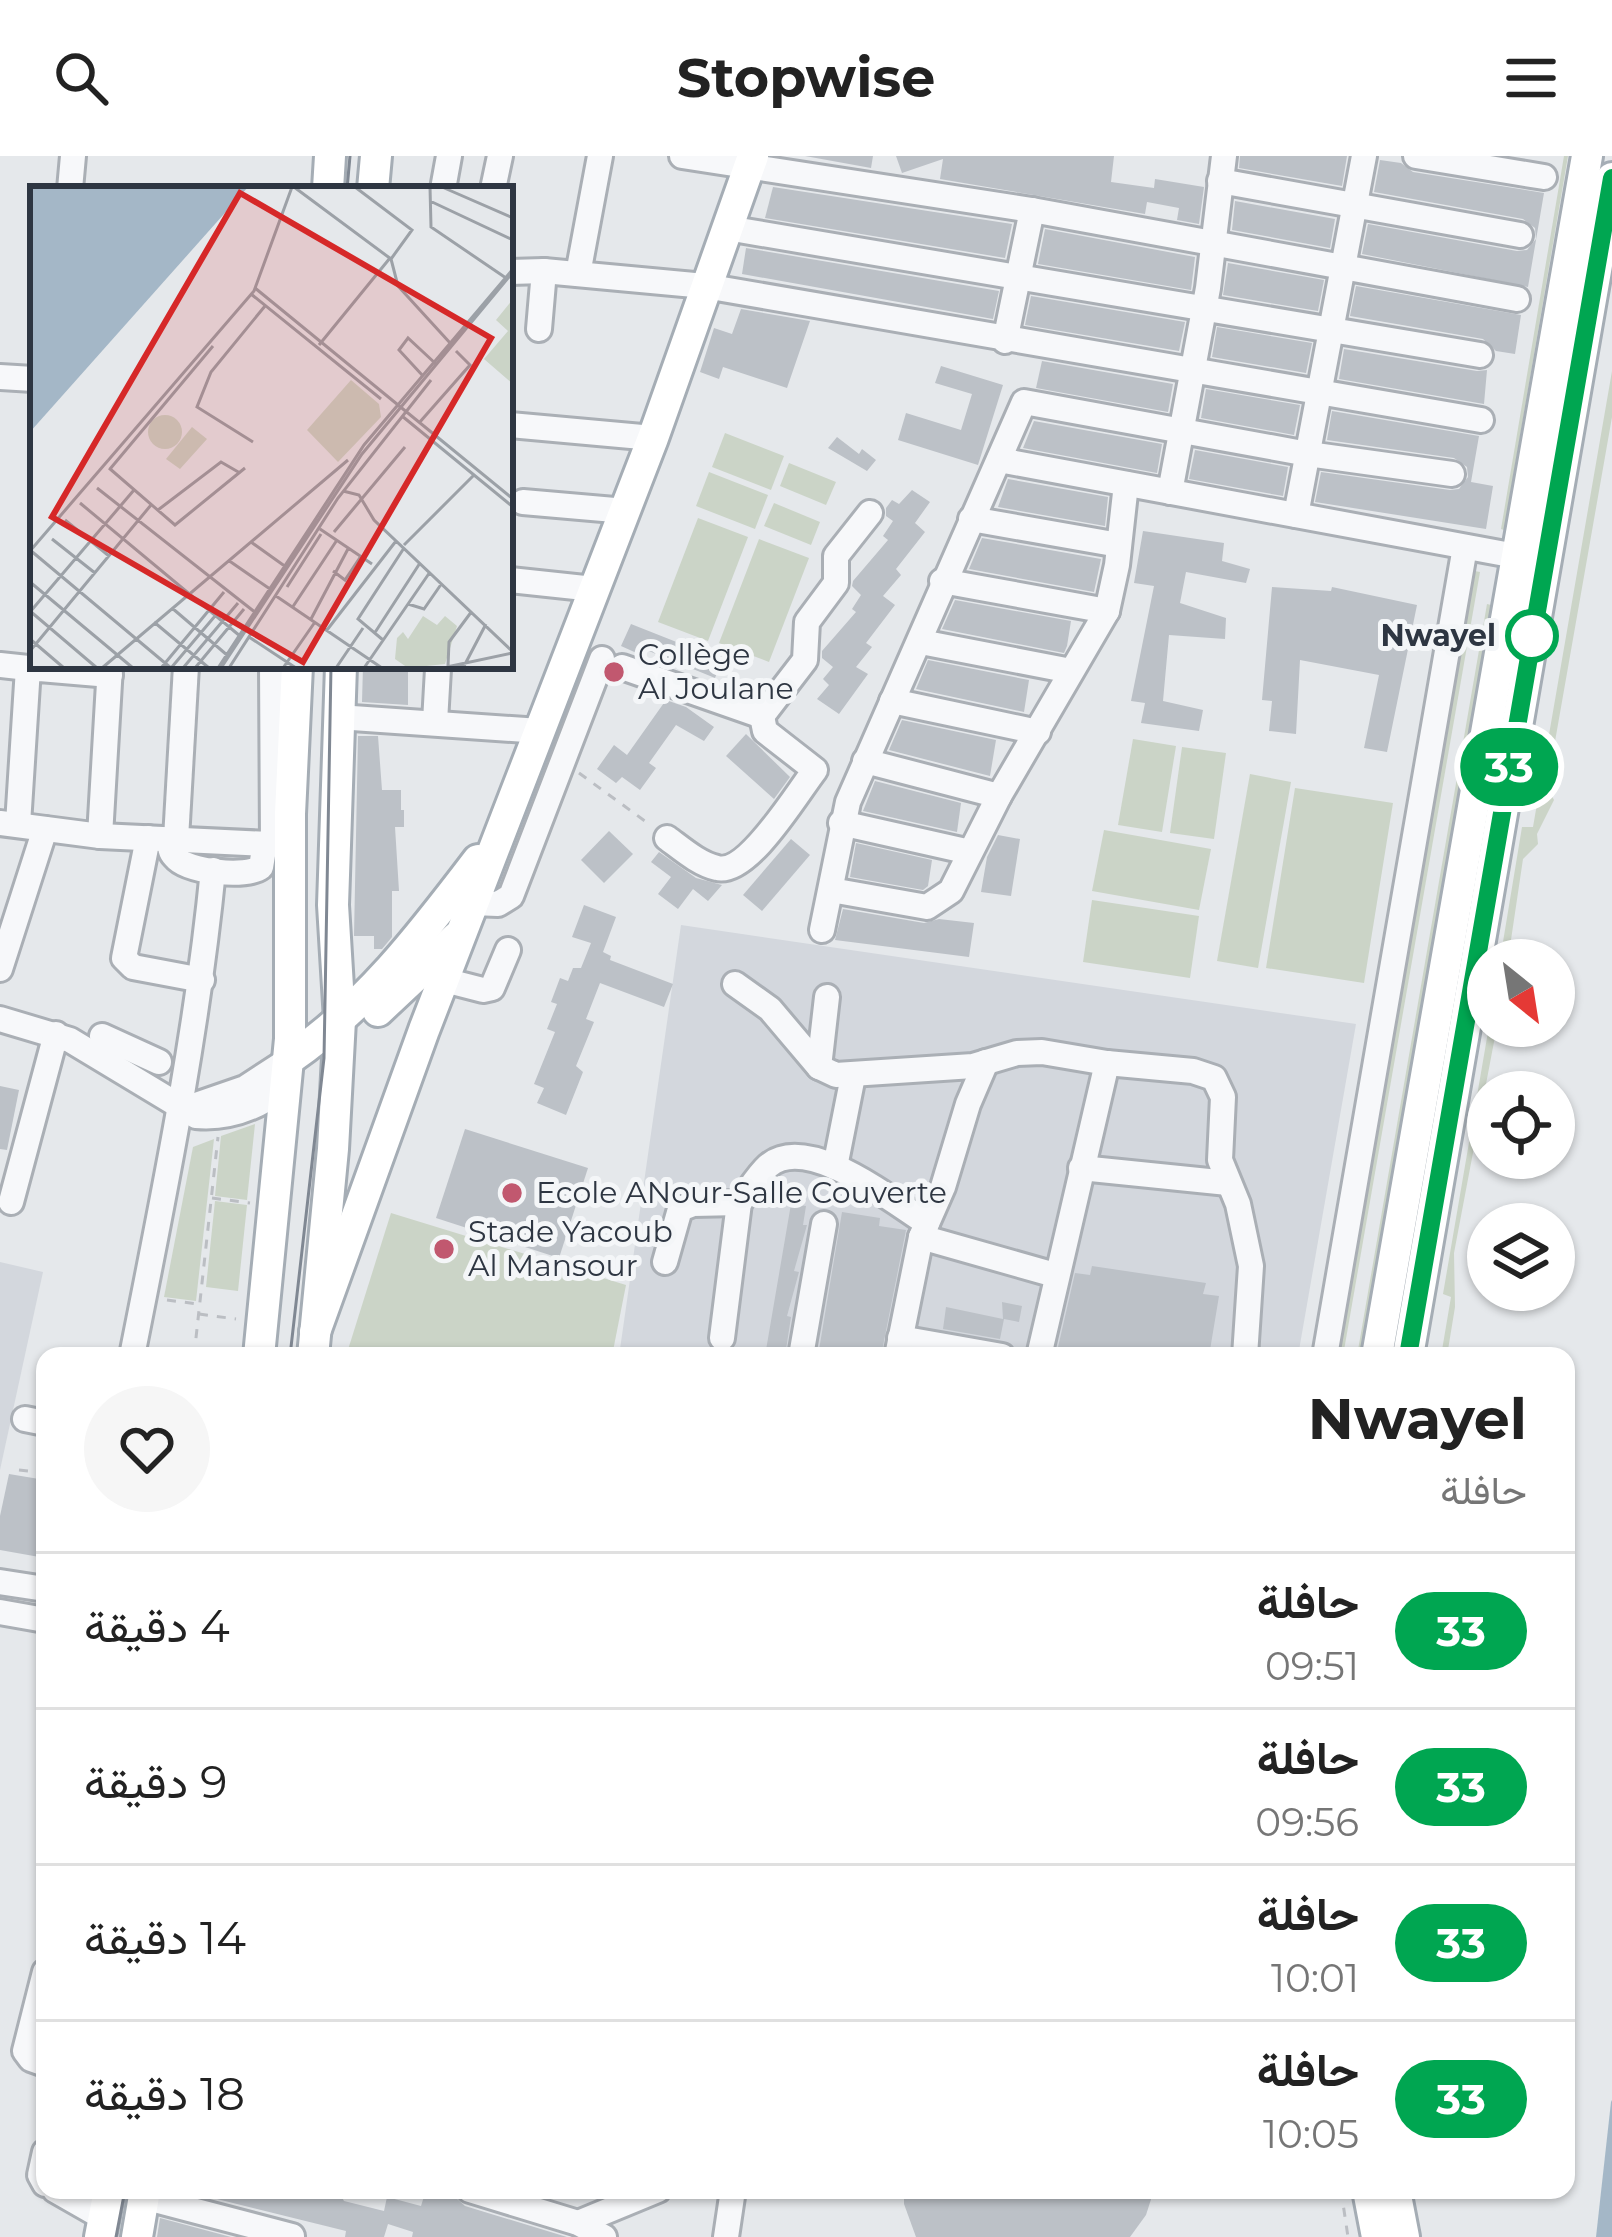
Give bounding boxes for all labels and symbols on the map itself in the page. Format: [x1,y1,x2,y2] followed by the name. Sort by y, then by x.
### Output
[30,186,513,669] inset map
[1507,611,1557,661] marker: Nwayel
[1381,617,1496,654] place label: Nwayel
[638,636,794,707] place label: Collège Al Joulane
[601,659,627,685] marker: Collège Al Joulane
[1455,728,1563,806] line badge: 33
[1467,939,1575,1047] north arrow
[536,1174,947,1211] place label: Ecole ANour-Salle Couverte
[499,1180,525,1206] marker: Ecole ANour-Salle Couverte
[468,1213,673,1284] place label: Stade Yacoub Al Mansour
[431,1236,457,1262] marker: Stade Yacoub Al Mansour

